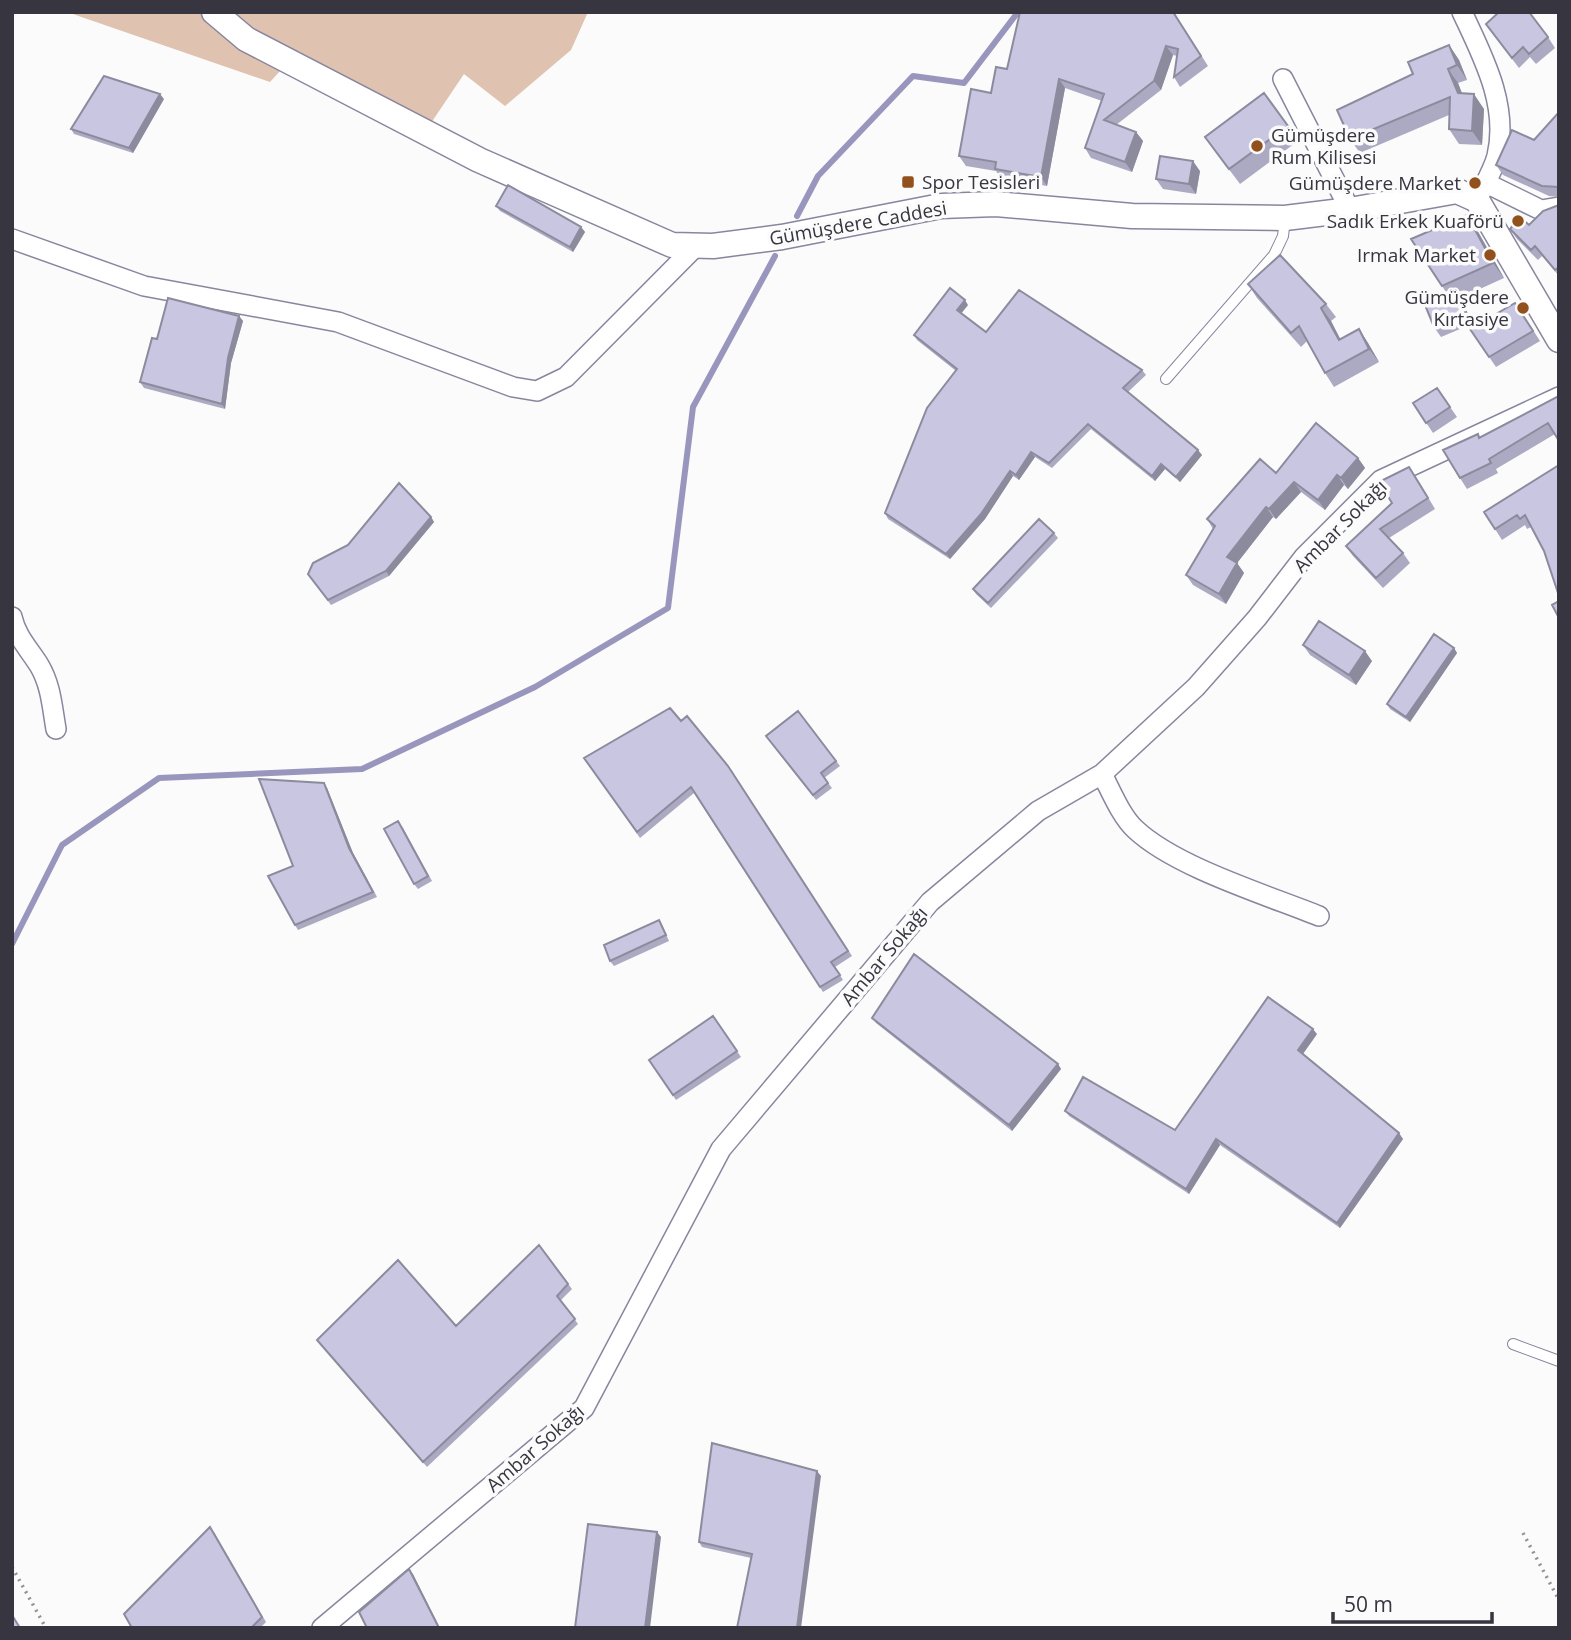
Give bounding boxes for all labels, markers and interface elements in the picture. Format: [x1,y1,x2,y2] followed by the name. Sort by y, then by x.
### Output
[1271,122,1377,170] place label: Gümüşdere Rum Kilisesi
[1249,138,1265,154] marker: Gümüşdere Rum Kilisesi
[922,169,1040,195] place label: Spor Tesisleri
[1289,170,1461,196] place label: Gümüşdere Market
[900,174,916,190] marker: Spor Tesisleri
[1467,175,1483,191] marker: Gümüşdere Market
[767,195,949,251] street label: Gümüşdere Caddesi
[1327,208,1504,234] place label: Sadık Erkek Kuaförü
[1510,213,1526,229] marker: Sadık Erkek Kuaförü
[1357,242,1476,268] place label: Irmak Market
[1482,247,1498,263] marker: Irmak Market
[1405,284,1509,332] place label: Gümüşdere Kırtasiye
[1515,300,1531,316] marker: Gümüşdere Kırtasiye
[1288,474,1392,578] street label: Ambar Sokağı
[835,901,933,1011] street label: Ambar Sokağı
[480,1398,590,1498] street label: Ambar Sokağı
[1333,1580,1492,1624] scale bar
[1344,1590,1393,1618] text: 50 m

